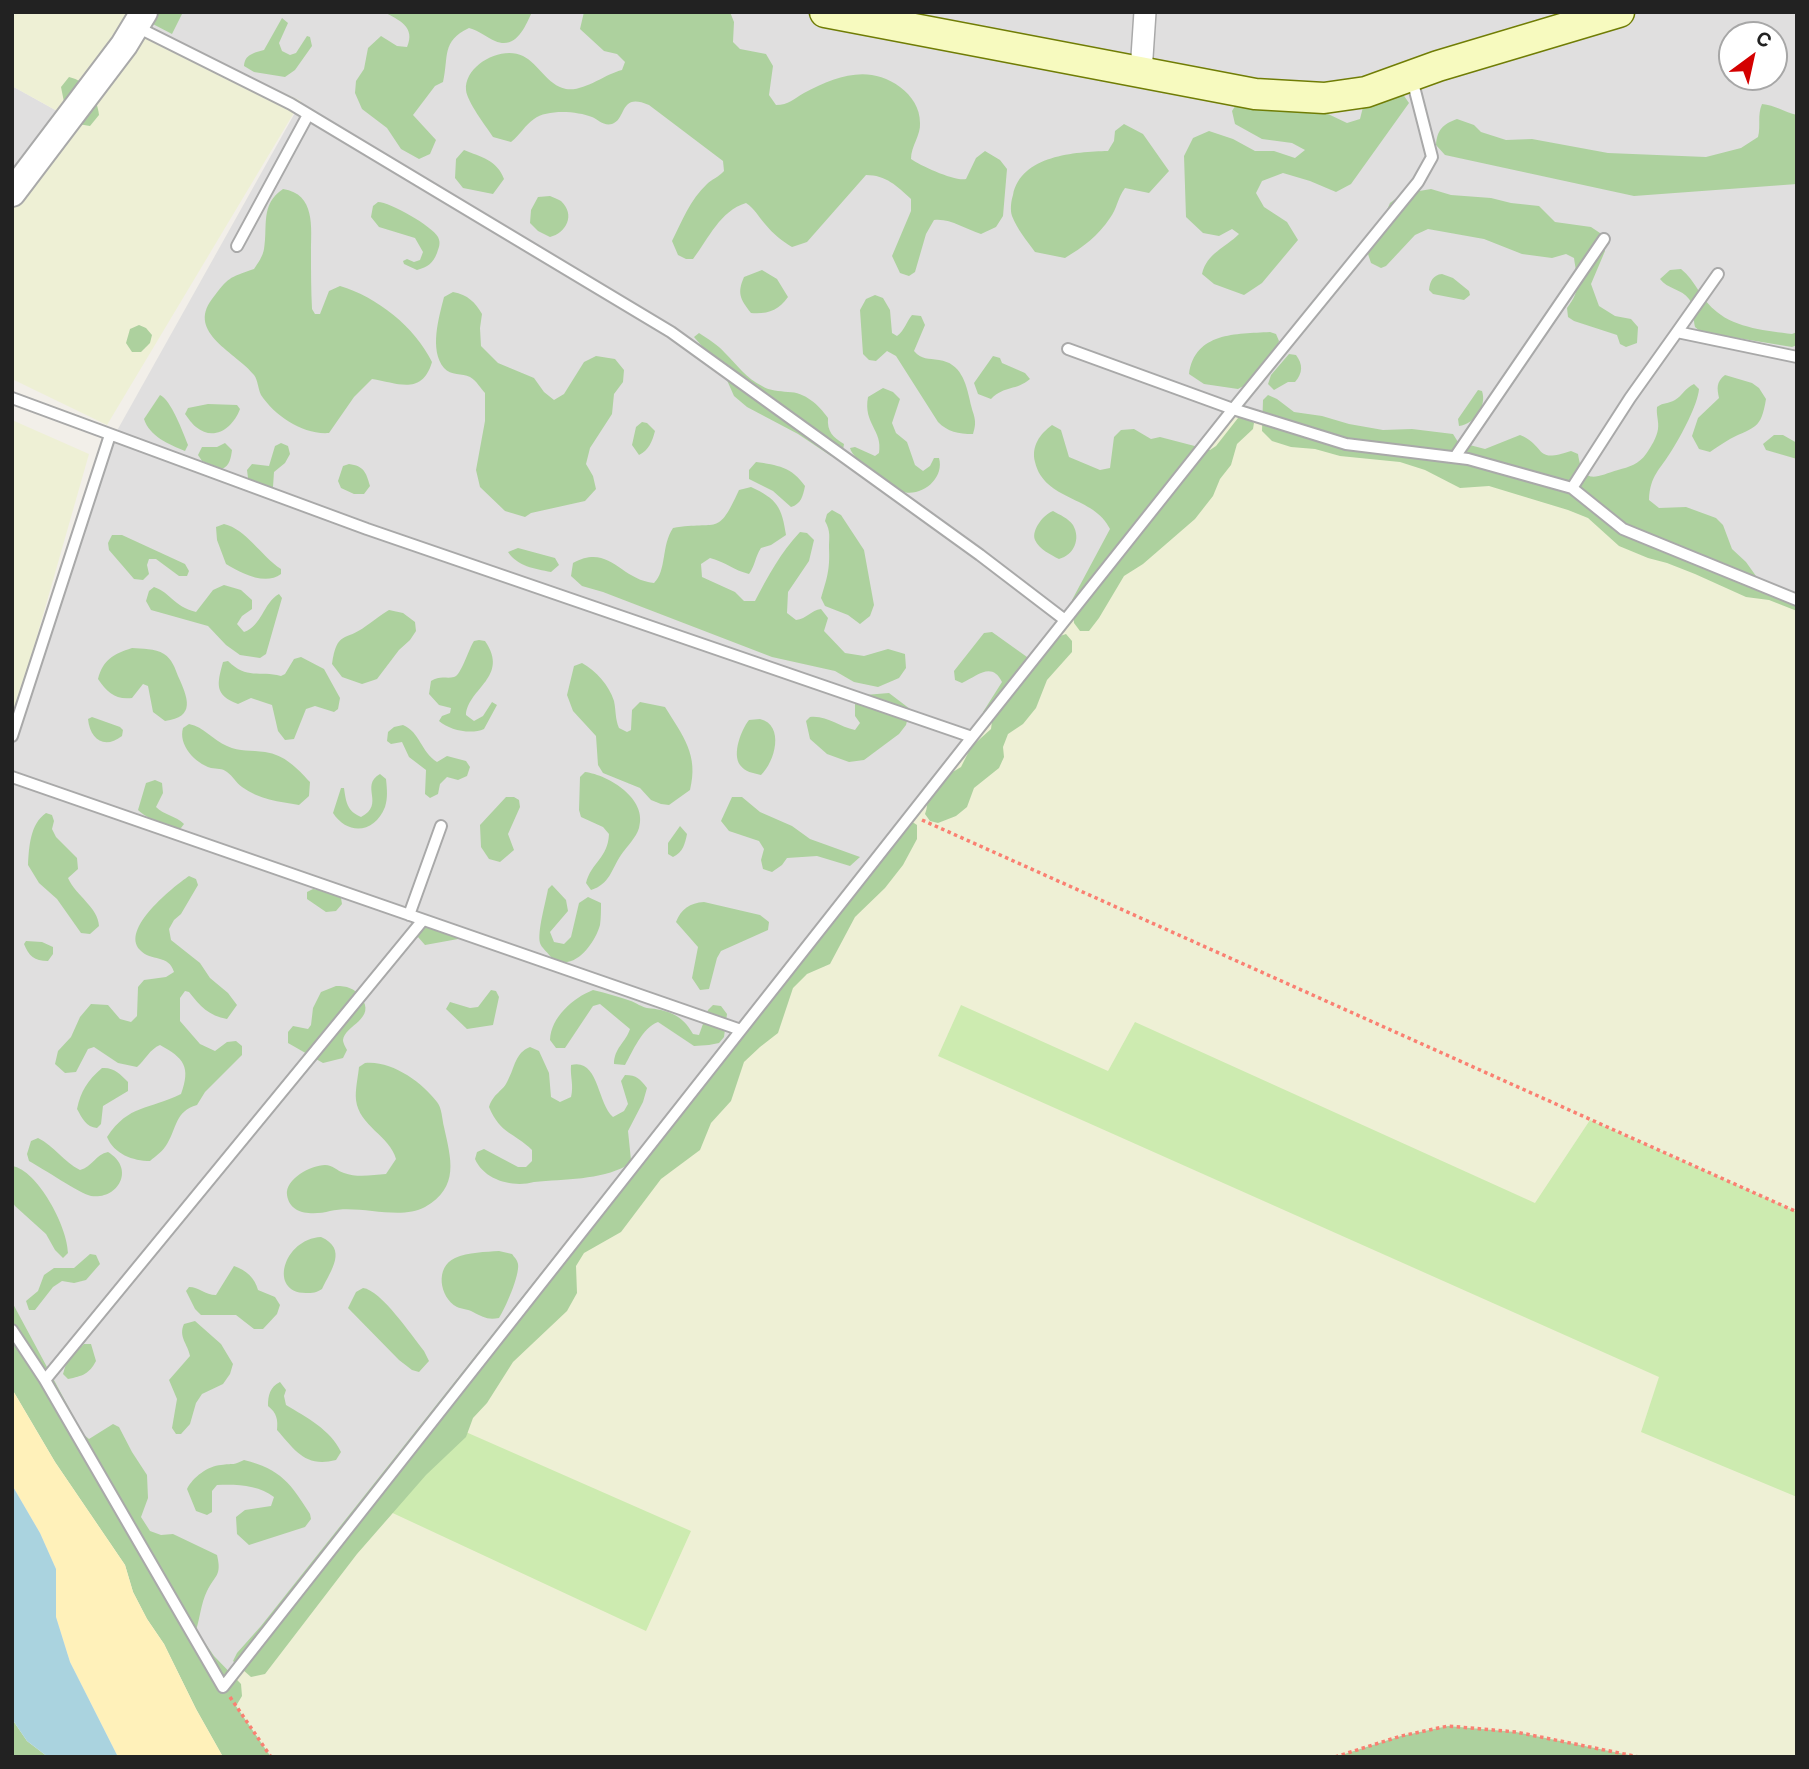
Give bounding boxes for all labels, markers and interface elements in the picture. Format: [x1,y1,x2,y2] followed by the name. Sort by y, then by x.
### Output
[1718,21,1788,91] north arrow
[1751,26,1776,53] text: С

